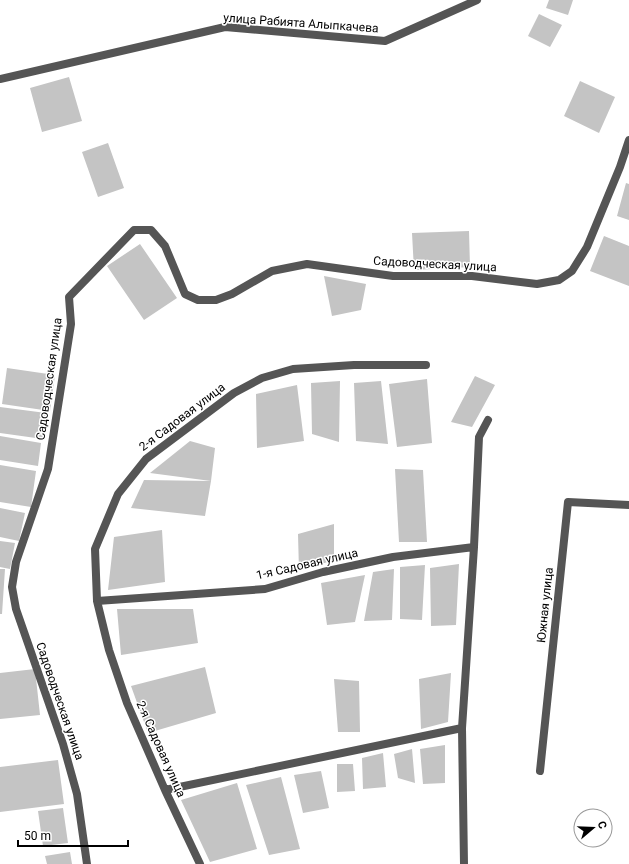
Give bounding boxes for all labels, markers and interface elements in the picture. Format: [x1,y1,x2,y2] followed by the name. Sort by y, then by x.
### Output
[223,11,379,35] street label: улица Рабията Алыпкачева
[373,254,497,274] street label: Садоводческая улица
[33,317,65,441] street label: Садоводческая улица
[136,380,228,454] street label: 2-я Садовая улица
[255,545,359,583] street label: 1-я Садовая улица
[534,567,556,643] street label: Южная улица
[33,640,87,762] street label: Садоводческая улица
[133,699,189,799] street label: 2-я Садовая улица
[573,808,613,848] north arrow
[595,819,609,830] text: С
[18,822,128,848] scale bar
[24,829,51,843] text: 50 m

